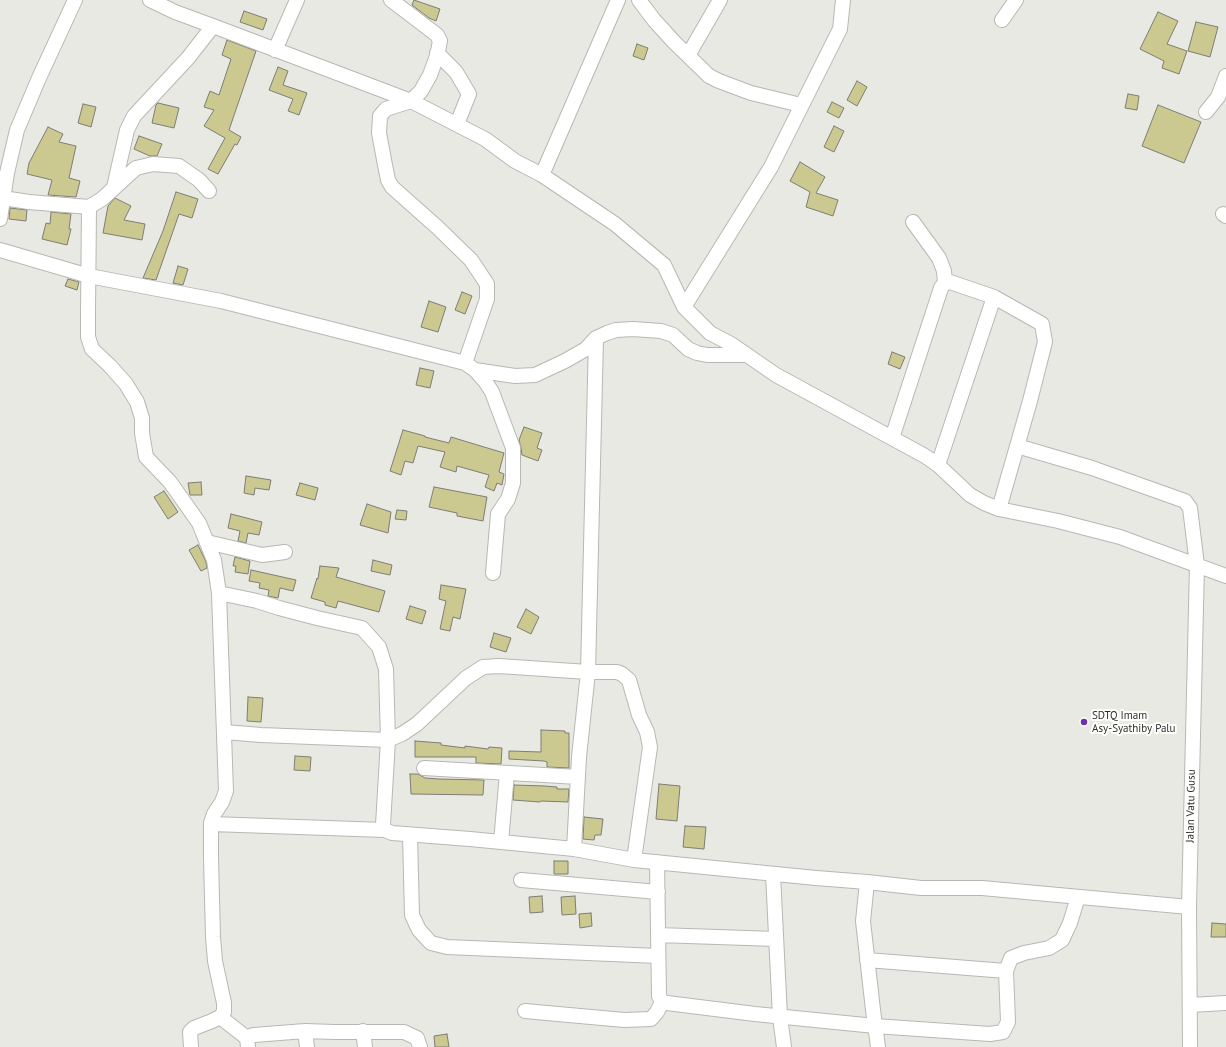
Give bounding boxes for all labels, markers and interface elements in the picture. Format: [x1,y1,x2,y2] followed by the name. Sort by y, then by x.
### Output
[1092,709,1176,735] place label: SDTQ Imam Asy-Syathiby Palu
[1079,717,1089,727] marker: SDTQ Imam Asy-Syathiby Palu
[1184,769,1198,843] street label: Jalan Vatu Gusu

